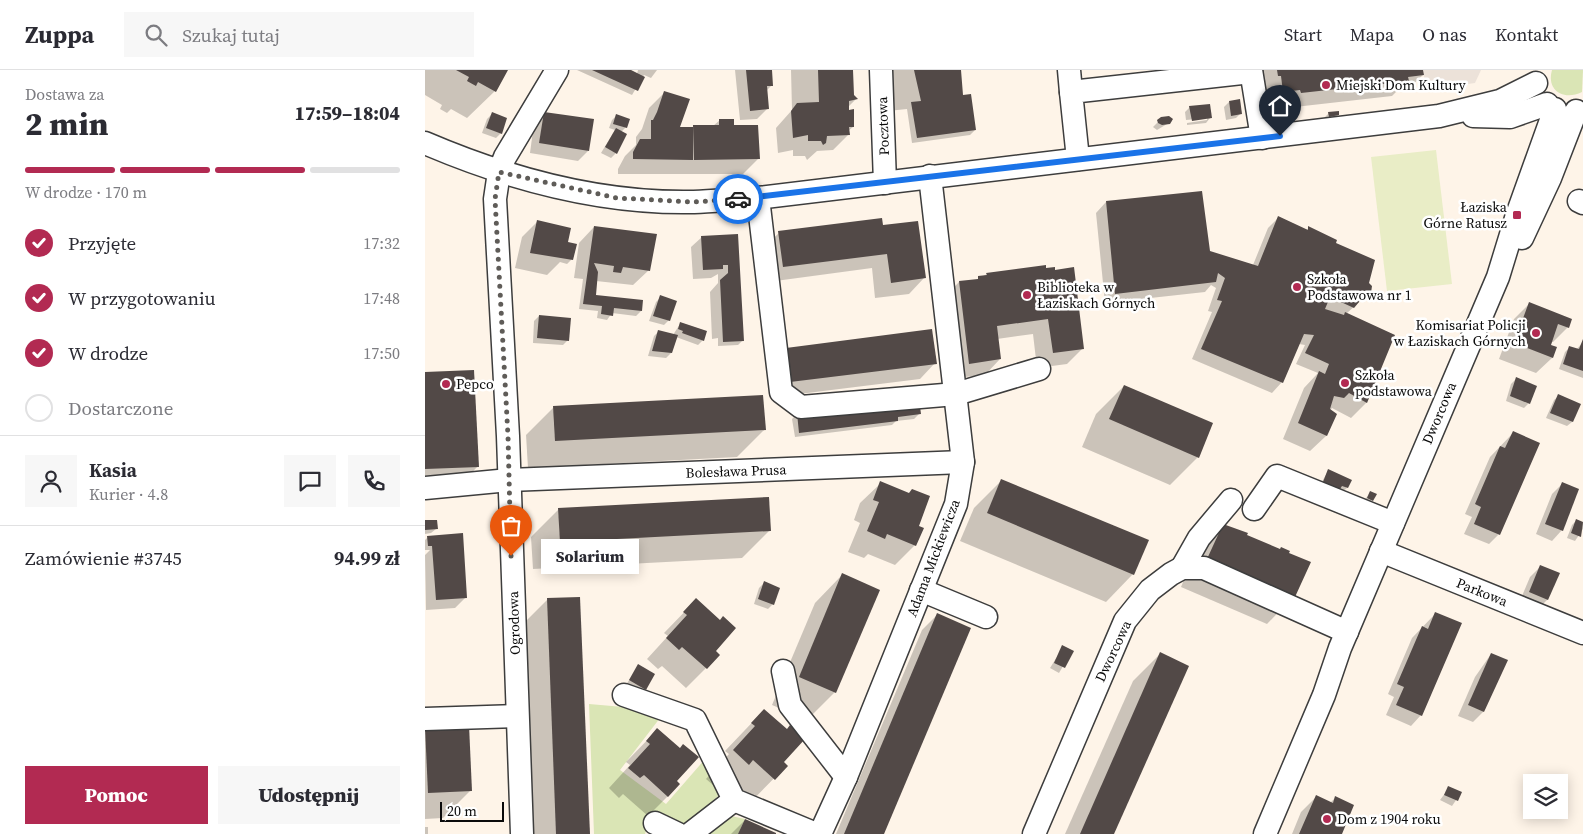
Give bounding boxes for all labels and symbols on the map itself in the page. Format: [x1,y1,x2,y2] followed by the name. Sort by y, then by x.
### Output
[1336,75,1466,95] place label: Miejski Dom Kultury
[1320,79,1332,91] marker: Miejski Dom Kultury
[1259,85,1301,136] pin
[872,95,894,156] street label: Pocztowa
[713,174,763,224] courier
[1424,197,1508,233] place label: Łaziska Górne Ratusz
[1511,209,1523,221] marker: Łaziska Górne Ratusz
[1307,269,1412,305] place label: Szkoła Podstawowa nr 1
[1037,277,1155,313] place label: Biblioteka w Łaziskach Górnych
[1291,281,1303,293] marker: Szkoła Podstawowa nr 1
[1021,289,1033,301] marker: Biblioteka w Łaziskach Górnych
[1394,315,1526,351] place label: Komisariat Policji w Łaziskach Górnych
[1530,327,1542,339] marker: Komisariat Policji w Łaziskach Górnych
[1355,365,1433,401] place label: Szkoła podstawowa
[456,374,494,394] place label: Pepco
[1339,377,1351,389] marker: Szkoła podstawowa
[440,378,452,390] marker: Pepco
[1417,378,1461,447] street label: Dworcowa
[685,459,788,483] street label: Bolesława Prusa
[901,496,965,620] street label: Adama Mickiewicza
[490,505,532,556] pin
[541,538,639,574] callout: Solarium
[1453,573,1511,612] street label: Parkowa
[503,590,525,655] street label: Ogrodowa
[1090,616,1136,685] street label: Dworcowa
[440,799,504,822] scale bar
[1337,809,1441,829] place label: Dom z 1904 roku
[1321,813,1333,825] marker: Dom z 1904 roku

